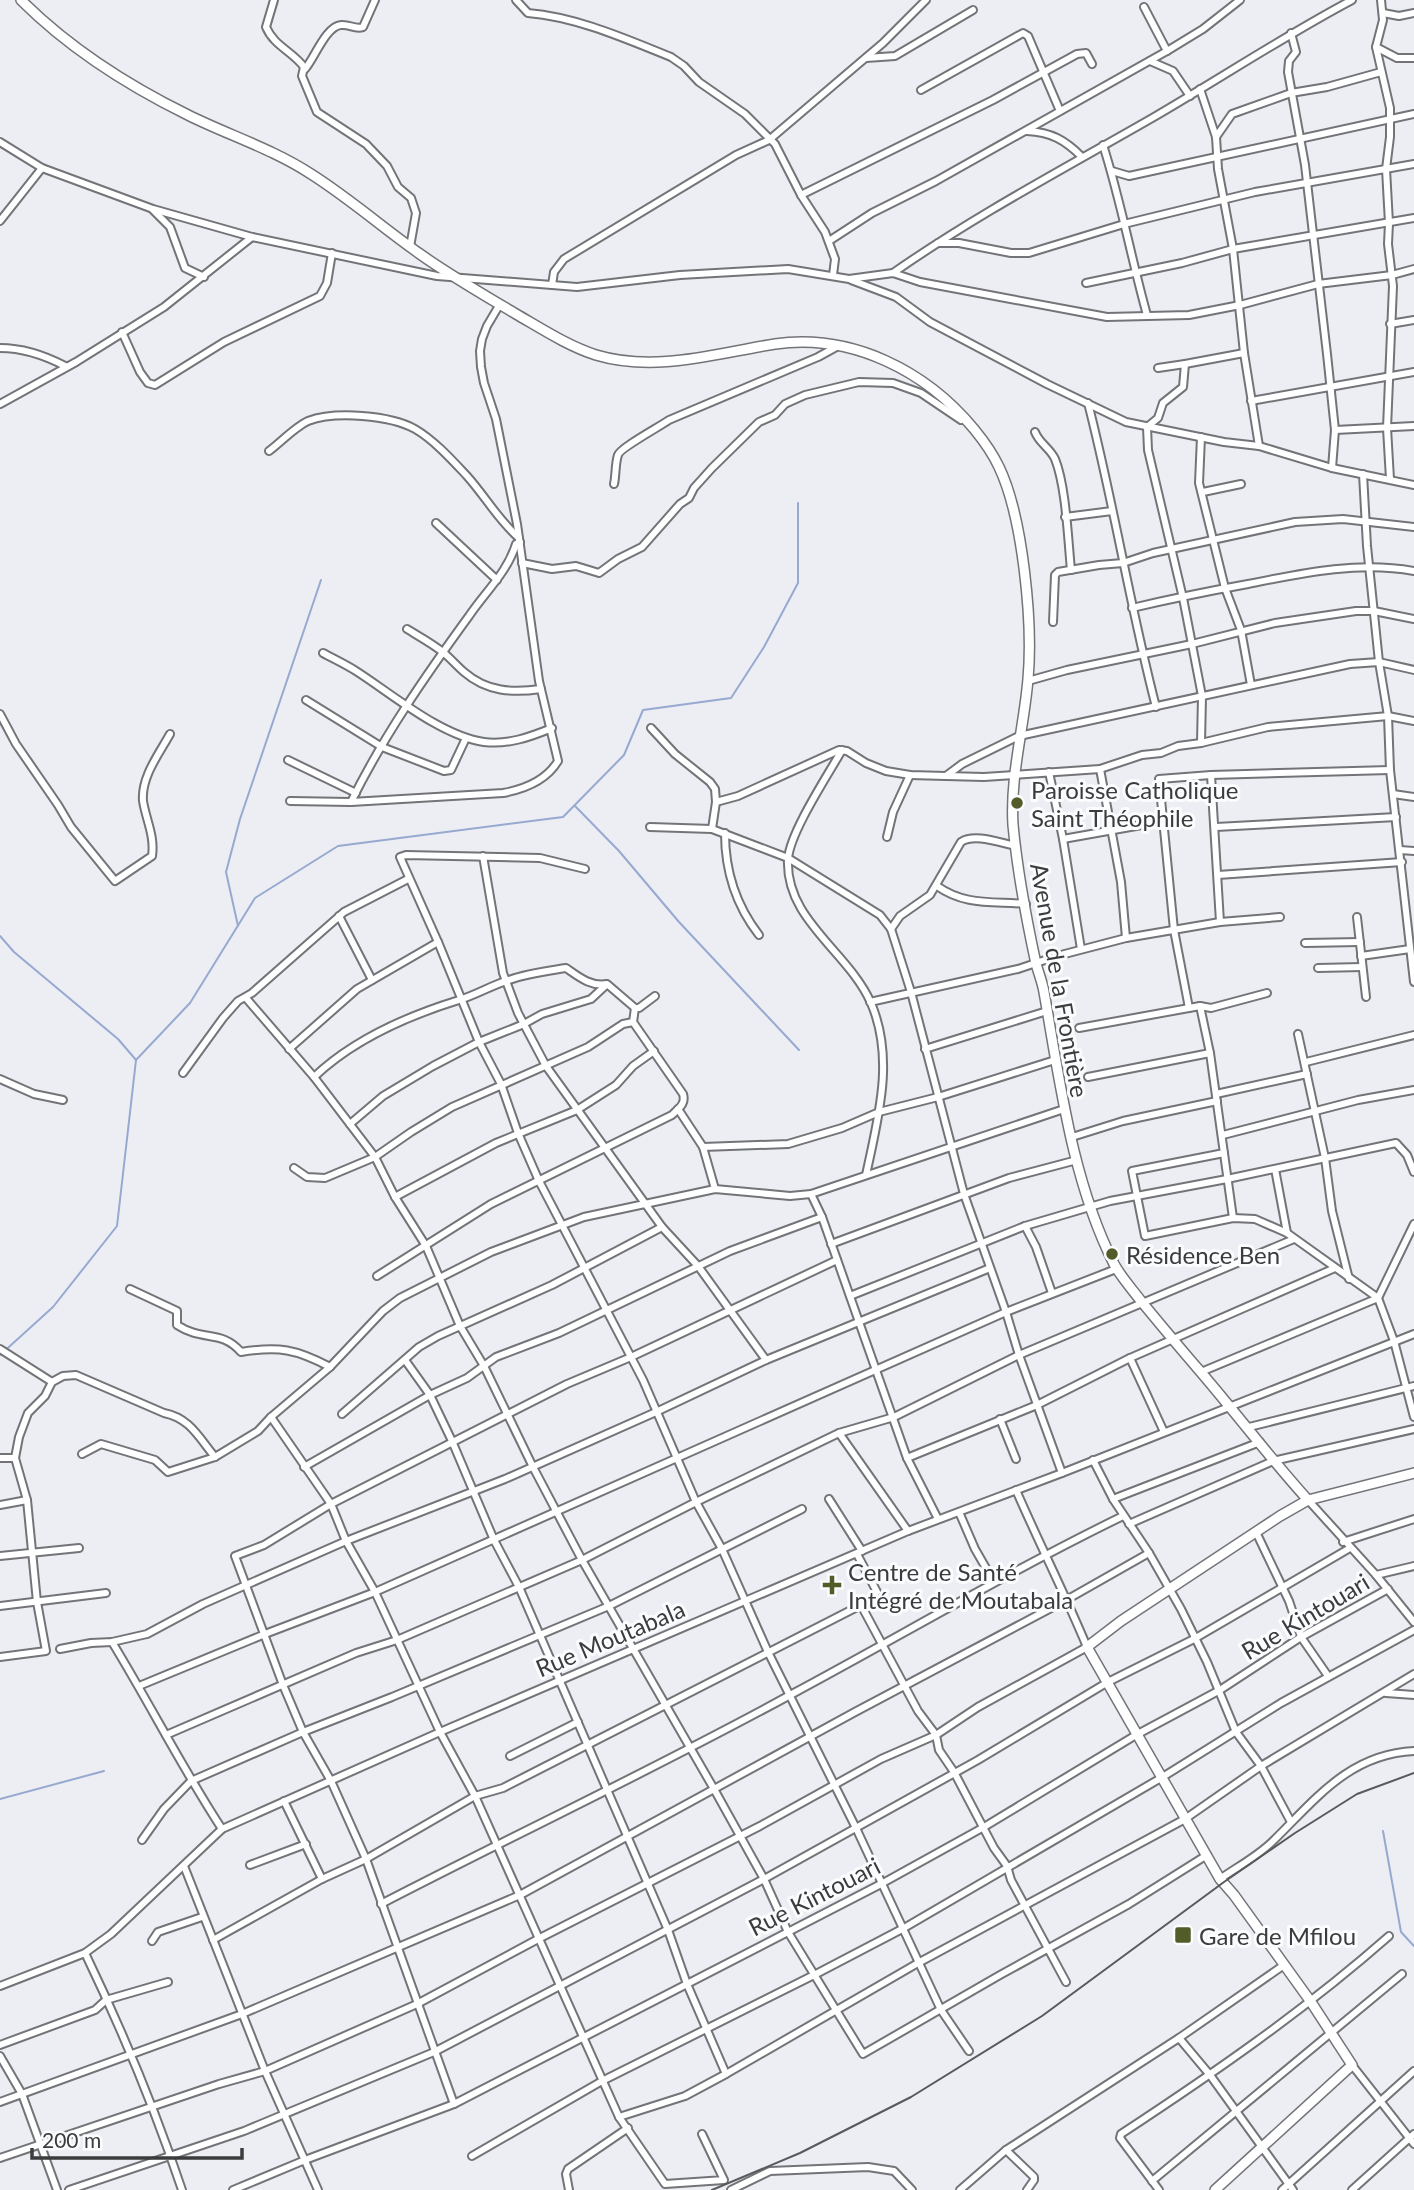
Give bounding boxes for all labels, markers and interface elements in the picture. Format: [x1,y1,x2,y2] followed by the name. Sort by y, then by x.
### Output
[1031,775,1239,832] place label: Paroisse Catholique Saint Théophile
[1009,795,1025,811] marker: Paroisse Catholique Saint Théophile
[1025,860,1095,1100] street label: Avenue de la Frontière
[1126,1240,1280,1269] place label: Résidence Ben
[1104,1246,1120,1262] marker: Résidence Ben
[848,1557,1073,1614] place label: Centre de Santé Intégré de Moutabala
[1236,1567,1374,1665] street label: Rue Kintouari
[822,1575,842,1595] marker: Centre de Santé Intégré de Moutabala
[531,1594,689,1682] street label: Rue Moutabala
[743,1850,885,1942] street label: Rue Kintouari
[1199,1921,1356,1950] place label: Gare de Mfilou
[1173,1925,1193,1945] marker: Gare de Mfilou
[32,2116,242,2160] scale bar
[42,2127,101,2152] text: 200 m

